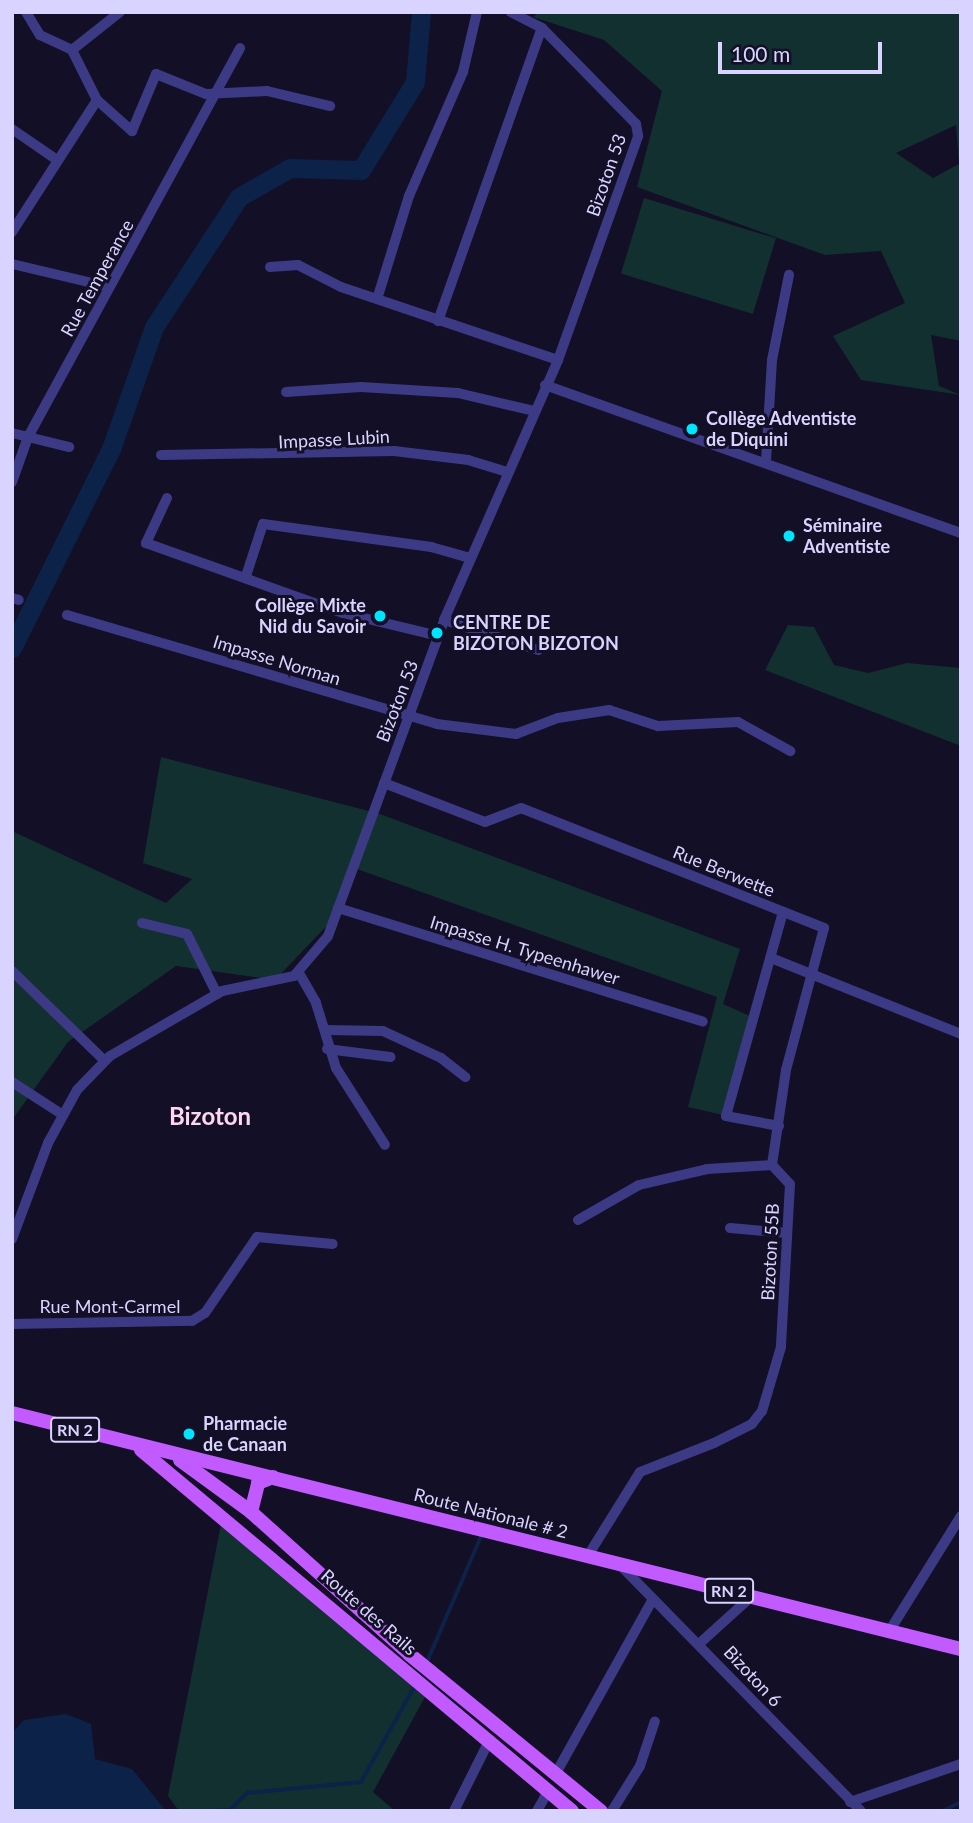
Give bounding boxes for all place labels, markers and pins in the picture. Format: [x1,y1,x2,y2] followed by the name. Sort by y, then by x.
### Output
[706,408,857,450] place label: Collège Adventiste de Diquini
[684,421,700,437] marker: Collège Adventiste de Diquini
[803,515,890,558] place label: Séminaire Adventiste
[781,528,797,544] marker: Séminaire Adventiste
[255,595,366,638] place label: Collège Mixte Nid du Savoir
[372,608,388,624] marker: Collège Mixte Nid du Savoir
[453,612,619,654] place label: CENTRE DE BIZOTON BIZOTON
[427,623,447,643] marker: CENTRE DE BIZOTON BIZOTON
[203,1413,287,1456] place label: Pharmacie de Canaan
[181,1426,197,1442] marker: Pharmacie de Canaan

